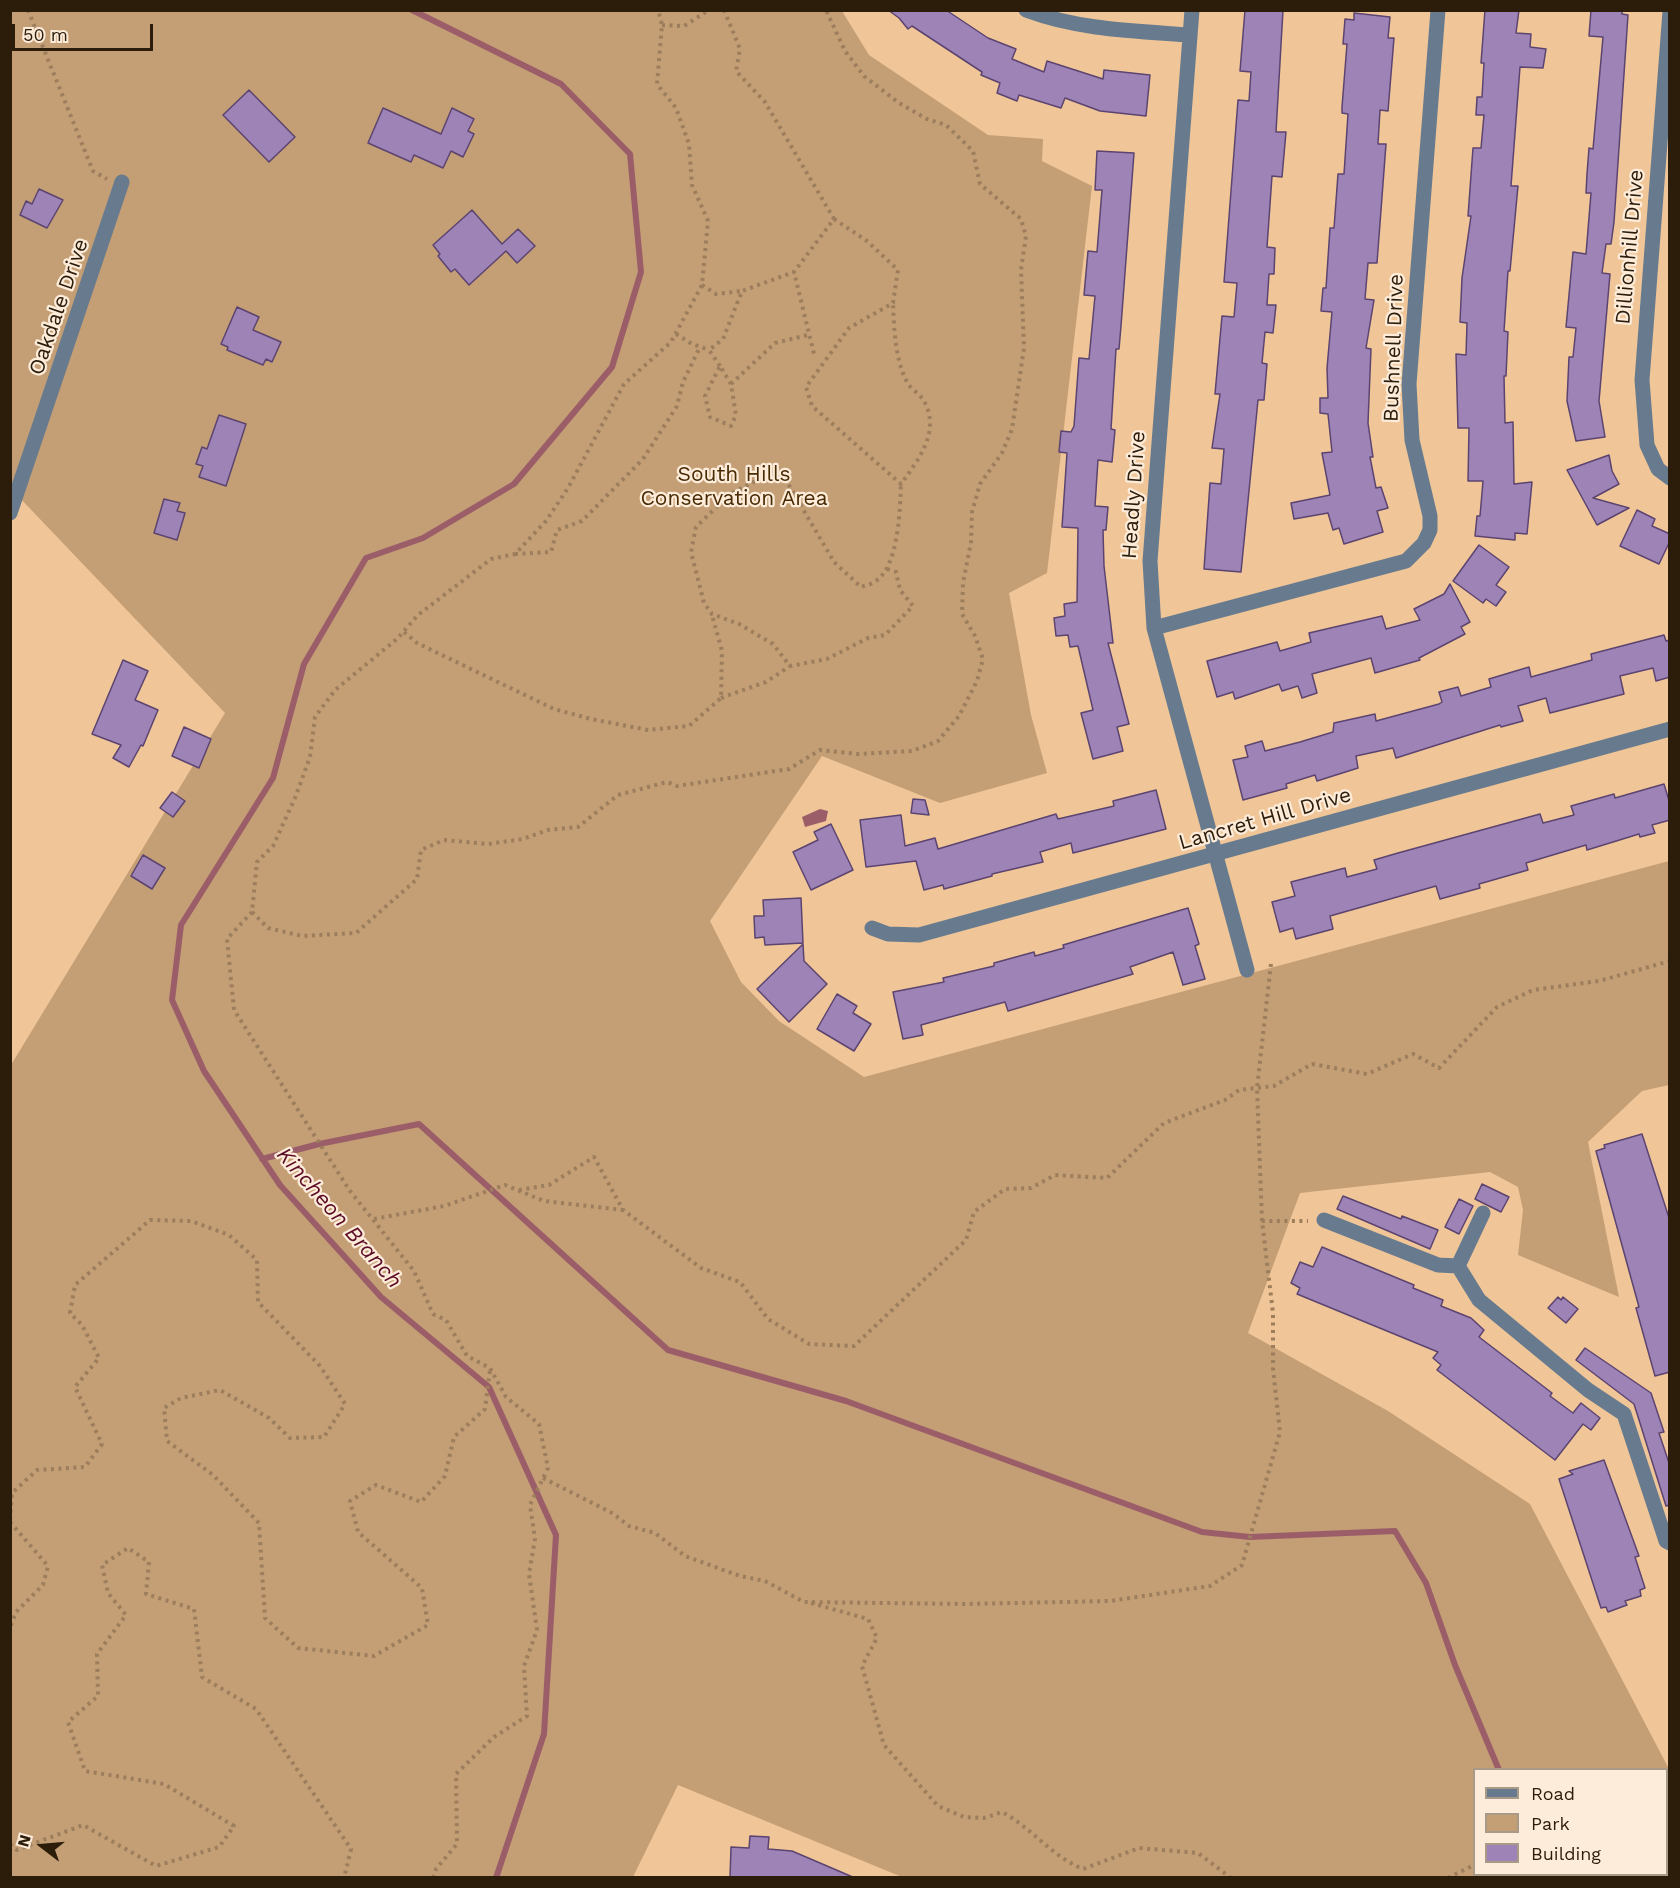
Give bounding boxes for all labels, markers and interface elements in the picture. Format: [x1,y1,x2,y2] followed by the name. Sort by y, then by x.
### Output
[15,12,156,50] scale bar
[23,24,68,45] text: 50 m
[1611,168,1649,326] street label: Dillionhill Drive
[24,236,94,378] street label: Oakdale Drive
[1379,274,1409,422] street label: Bushnell Drive
[1117,430,1151,560] street label: Headly Drive
[640,462,828,512] park label: South Hills Conservation Area
[1176,782,1354,856] street label: Lancret Hill Drive
[271,1142,407,1294] water label: Kincheon Branch
[1473,1768,1668,1876] legend
[1531,1783,1575,1804] text: Road
[1531,1813,1570,1834] text: Park
[12,1816,72,1876] north arrow
[13,1833,35,1849] text: N
[1531,1843,1601,1864] text: Building

